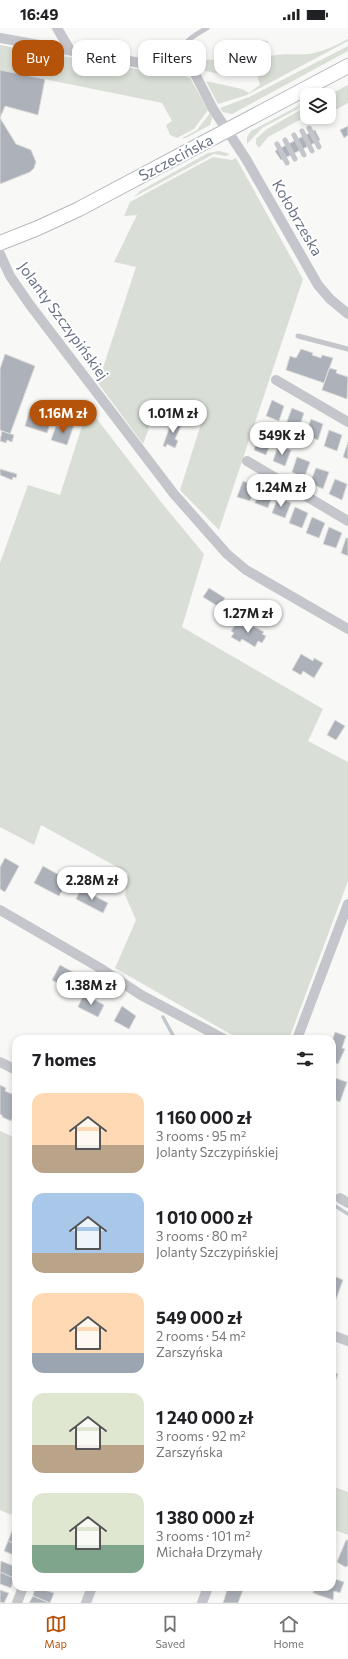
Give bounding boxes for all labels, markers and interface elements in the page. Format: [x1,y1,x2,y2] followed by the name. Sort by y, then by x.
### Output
[20,5,58,23] text: 16:49
[12,40,64,76] chip: Buy
[72,40,130,76] chip: Rent
[138,40,206,76] chip: Filters
[214,40,271,76] chip: New
[300,88,336,124] map controls
[300,88,336,124] button: layers
[135,130,216,184] street label: Szczecińska
[269,176,327,259] street label: Kołobrzeska
[15,258,113,383] street label: Jolanty Szczypińskiej
[22,400,104,434] pin: 1.16M zł
[132,400,214,434] pin: 1.01M zł
[39,405,87,421] text: 1.16M zł
[148,405,198,421] text: 1.01M zł
[245,422,319,456] pin: 549K zł
[259,427,305,443] text: 549K zł
[240,474,322,508] pin: 1.24M zł
[256,479,306,495] text: 1.24M zł
[207,600,289,634] pin: 1.27M zł
[223,605,273,621] text: 1.27M zł
[51,867,133,901] pin: 2.28M zł
[66,872,118,888] text: 2.28M zł
[50,972,132,1006] pin: 1.38M zł
[65,977,117,993] text: 1.38M zł
[294,1048,316,1070] icon: filters
[32,1049,96,1070] text: 7 homes
[156,1107,252,1128] text: 1 160 000 zł
[64,1109,112,1157] icon: home
[156,1128,246,1144] text: 3 rooms · 95 m²
[156,1144,278,1160] text: Jolanty Szczypińskiej
[156,1207,252,1228] text: 1 010 000 zł
[64,1209,112,1257] icon: home
[156,1228,247,1244] text: 3 rooms · 80 m²
[156,1244,278,1260] text: Jolanty Szczypińskiej
[156,1307,242,1328] text: 549 000 zł
[64,1309,112,1357] icon: home
[156,1328,246,1344] text: 2 rooms · 54 m²
[156,1344,223,1360] text: Zarszyńska
[156,1407,253,1428] text: 1 240 000 zł
[64,1409,112,1457] icon: home
[156,1428,246,1444] text: 3 rooms · 92 m²
[156,1444,223,1460] text: Zarszyńska
[156,1507,254,1528] text: 1 380 000 zł
[64,1509,112,1557] icon: home
[156,1528,250,1544] text: 3 rooms · 101 m²
[156,1544,262,1560] text: Michała Drzymały
[44,1613,67,1650] tab: Map
[155,1613,185,1650] tab: Saved
[274,1613,304,1650] tab: Home

